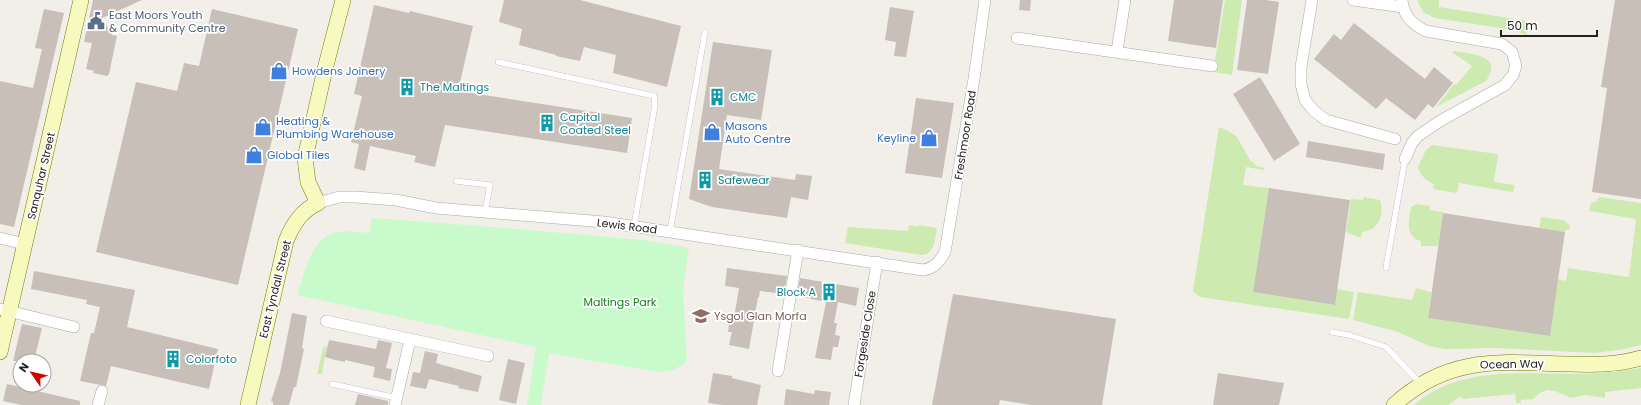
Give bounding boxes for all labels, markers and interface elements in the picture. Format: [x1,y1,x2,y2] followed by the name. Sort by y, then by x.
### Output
[109,7,226,36] place label: East Moors Youth & Community Centre
[86,11,106,31] public building icon: East Moors Youth & Community Centre
[1501,12,1597,38] scale bar
[1507,17,1538,34] text: 50 m
[269,61,289,81] shop icon: Howdens Joinery
[292,63,386,79] place label: Howdens Joinery
[397,77,417,97] building icon: The Maltings
[420,79,490,95] place label: The Maltings
[707,87,727,107] building icon: CMC
[730,89,756,105] place label: CMC
[950,89,980,181] street label: Freshmoor Road
[560,109,631,138] place label: Capital Coated Steel
[276,113,394,142] place label: Heating & Plumbing Warehouse
[537,113,557,133] building icon: Capital Coated Steel
[253,117,273,137] shop icon: Heating & Plumbing Warehouse
[725,118,791,147] place label: Masons Auto Centre
[702,122,722,142] shop icon: Masons Auto Centre
[919,128,939,148] shop icon: Keyline
[877,130,916,146] place label: Keyline
[23,131,59,221] street label: Sanquhar Street
[244,145,264,165] shop icon: Global Tiles
[267,147,330,163] place label: Global Tiles
[695,170,715,190] building icon: Safewear
[718,172,770,188] place label: Safewear
[596,214,658,238] street label: Lewis Road
[255,238,295,340] street label: East Tyndall Street
[819,282,839,302] building icon: Block A
[777,284,817,300] place label: Block A
[850,289,880,378] street label: Forgeside Close
[583,294,657,310] park label: Maltings Park
[691,306,711,326] school or university icon: Ysgol Glan Morfa
[714,308,807,324] place label: Ysgol Glan Morfa
[163,349,183,369] building icon: Colorfoto
[186,351,237,367] place label: Colorfoto
[12,353,52,393] north arrow
[1480,355,1545,373] street label: Ocean Way
[15,360,33,375] text: N

